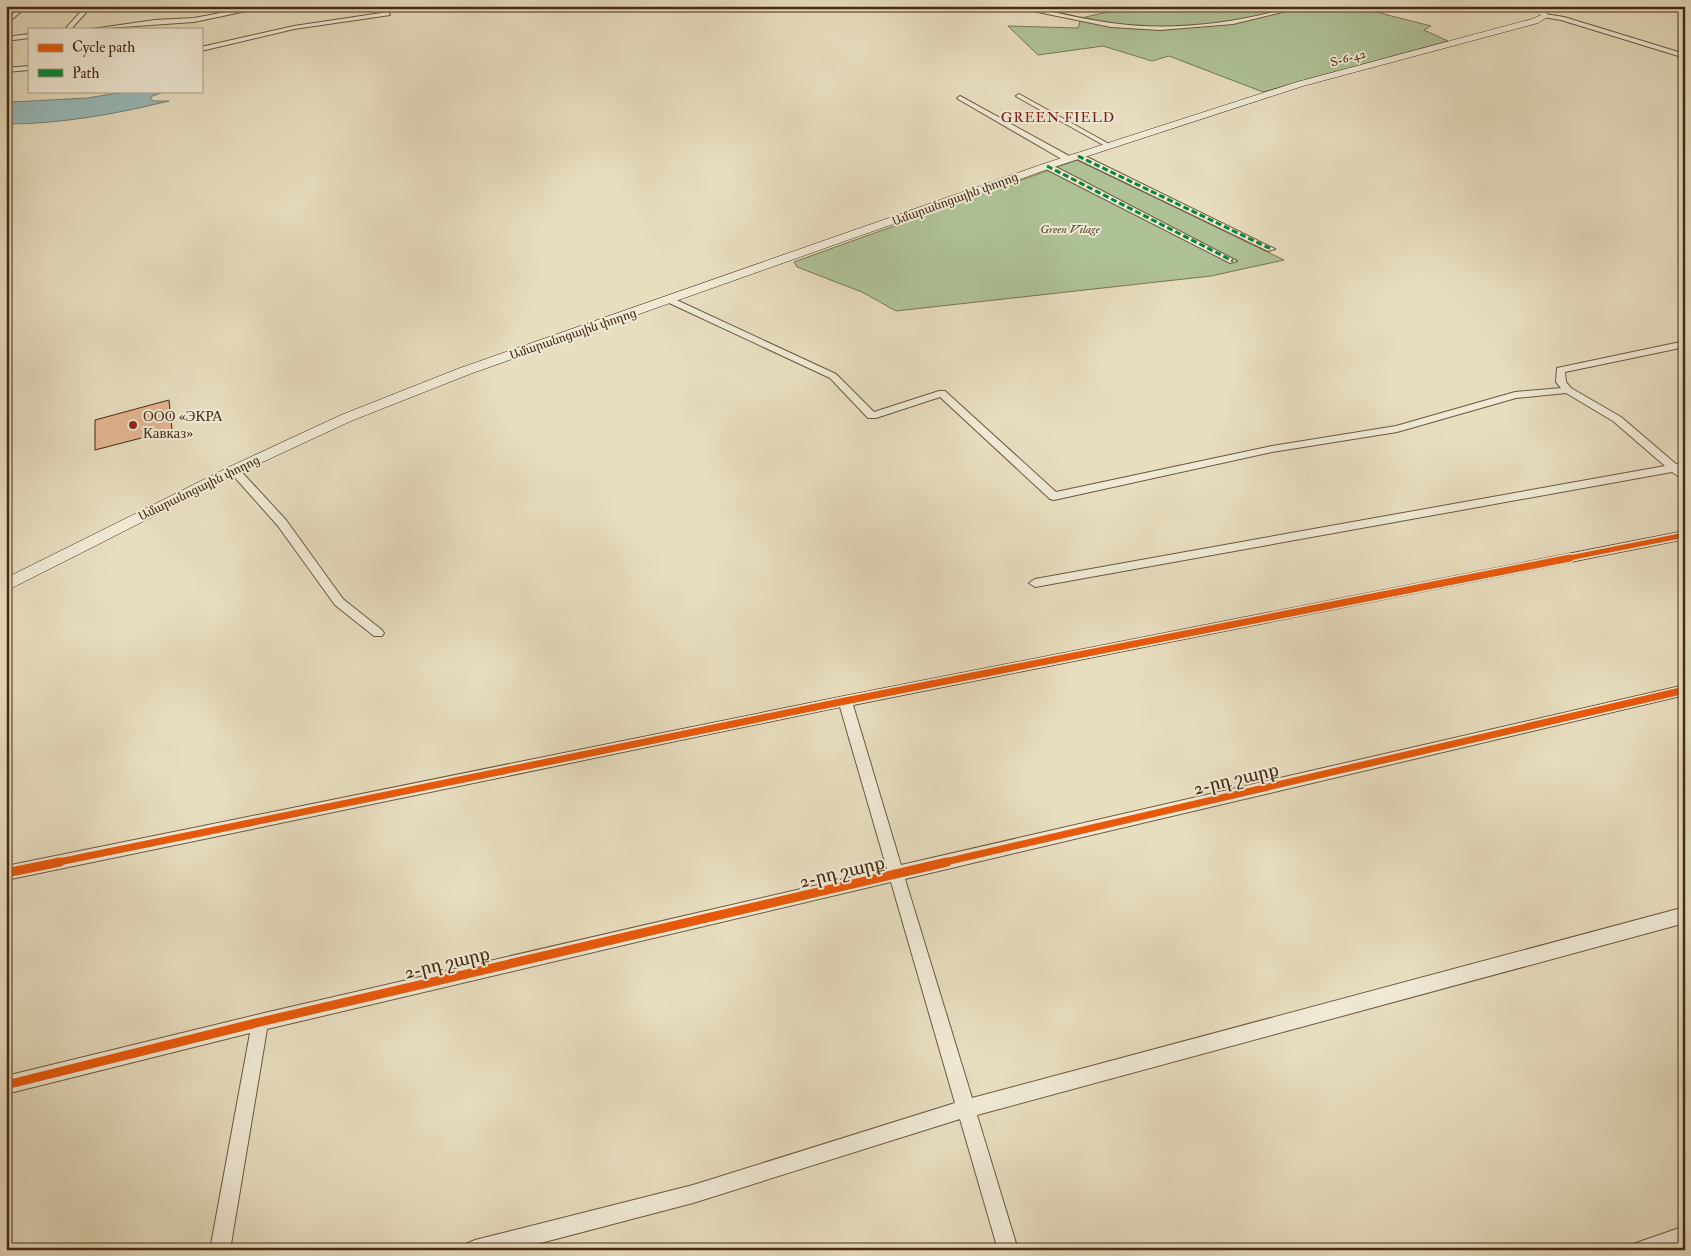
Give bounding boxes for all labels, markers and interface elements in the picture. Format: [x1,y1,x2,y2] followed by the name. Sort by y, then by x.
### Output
[28,28,202,92] legend
[72,38,135,58] text: Cycle path
[1329,47,1367,70] street label: Տ-6-42
[72,64,99,83] text: Path
[1001,109,1115,126] district label: GREEN FIELD
[890,170,1020,229] street label: Ամարանոցային փողոց
[1040,222,1101,237] park label: Green Vilage
[508,306,638,363] street label: Ամարանոցային փողոց
[143,407,223,443] place label: ООО «ЭКРА Кавказ»
[127,419,139,431] marker: ООО «ЭКРА Кавказ»
[136,453,262,524] street label: Ամարանոցային փողոց
[1191,758,1281,800] street label: 2-րդ շարք
[797,851,887,893] street label: 2-րդ շարք
[402,942,492,984] street label: 2-րդ շարք

